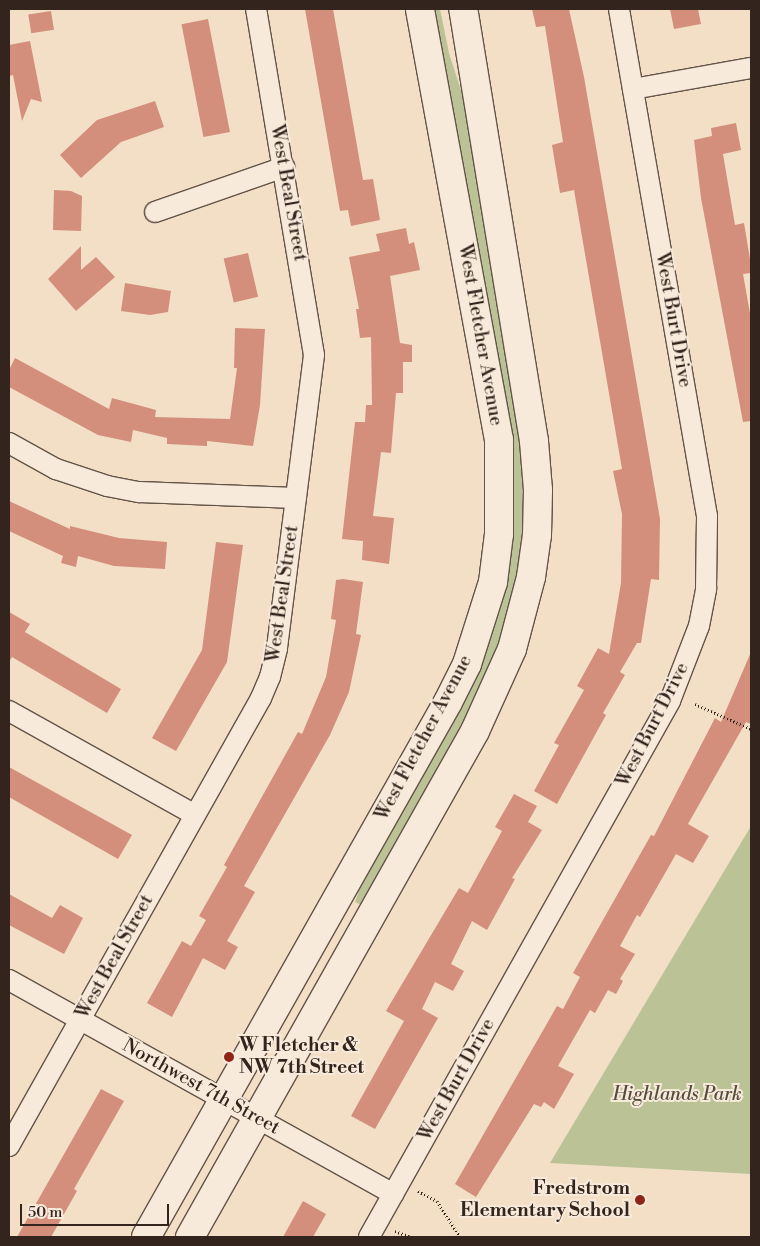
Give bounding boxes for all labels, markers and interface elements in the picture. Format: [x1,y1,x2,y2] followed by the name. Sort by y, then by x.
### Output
[265,123,311,263] street label: West Beal Street
[453,242,507,428] street label: West Fletcher Avenue
[650,251,696,389] street label: West Burt Drive
[262,524,304,664] street label: West Beal Street
[371,651,477,825] street label: West Fletcher Avenue
[612,659,694,791] street label: West Burt Drive
[71,891,159,1023] street label: West Beal Street
[414,1015,500,1145] street label: West Burt Drive
[118,1034,284,1140] street label: Northwest 7th Street
[239,1035,364,1079] place label: W Fletcher & NW 7th Street
[223,1051,235,1063] marker: W Fletcher & NW 7th Street
[612,1084,742,1106] park label: Highlands Park
[460,1178,630,1222] place label: Fredstrom Elementary School
[22,1194,171,1226] scale bar
[634,1194,646,1206] marker: Fredstrom Elementary School
[28,1203,62,1222] text: 50 m

